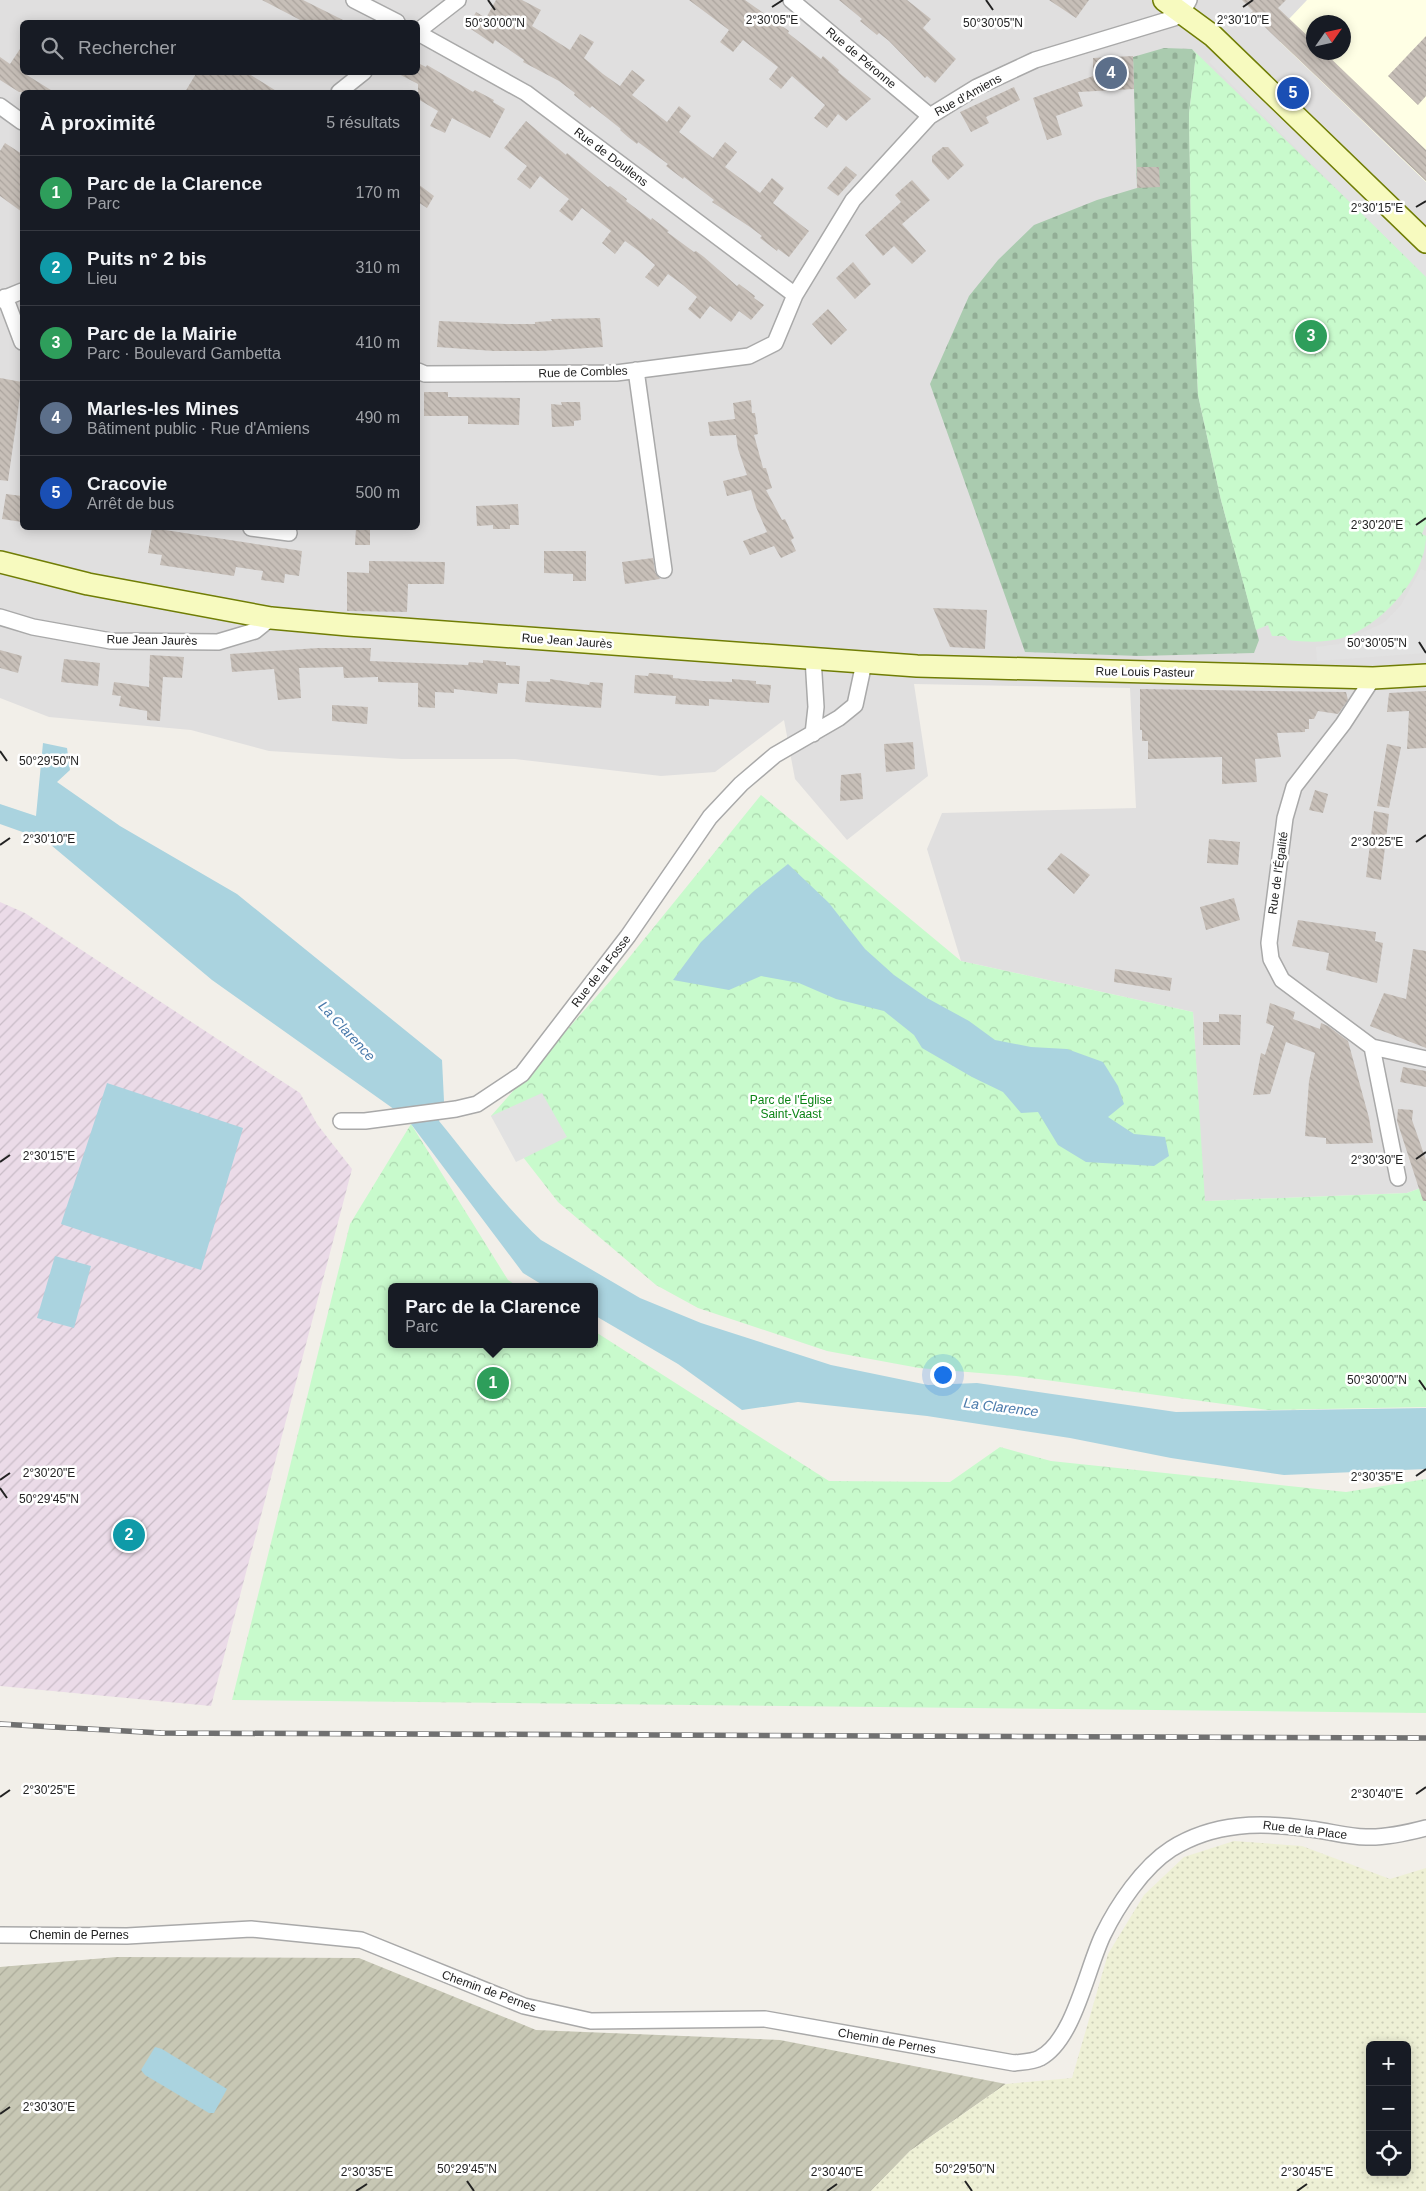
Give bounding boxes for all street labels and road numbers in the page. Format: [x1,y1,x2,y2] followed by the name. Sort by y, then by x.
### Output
[823,25,899,92] street label: Rue de Péronne
[932,71,1004,119] street label: Rue d'Amiens
[571,125,651,189] street label: Rue de Doullens
[538,363,628,381] street label: Rue de Combles
[521,631,613,651] street label: Rue Jean Jaurès
[107,632,197,648] street label: Rue Jean Jaurès
[1096,664,1194,680] street label: Rue Louis Pasteur
[1264,830,1291,915] street label: Rue de l'Égalité
[569,932,634,1010] street label: Rue de la Fosse
[1262,1818,1348,1842] street label: Rue de la Place
[29,1928,129,1942] street label: Chemin de Pernes
[440,1967,538,2015] street label: Chemin de Pernes
[837,2025,937,2057] street label: Chemin de Pernes

